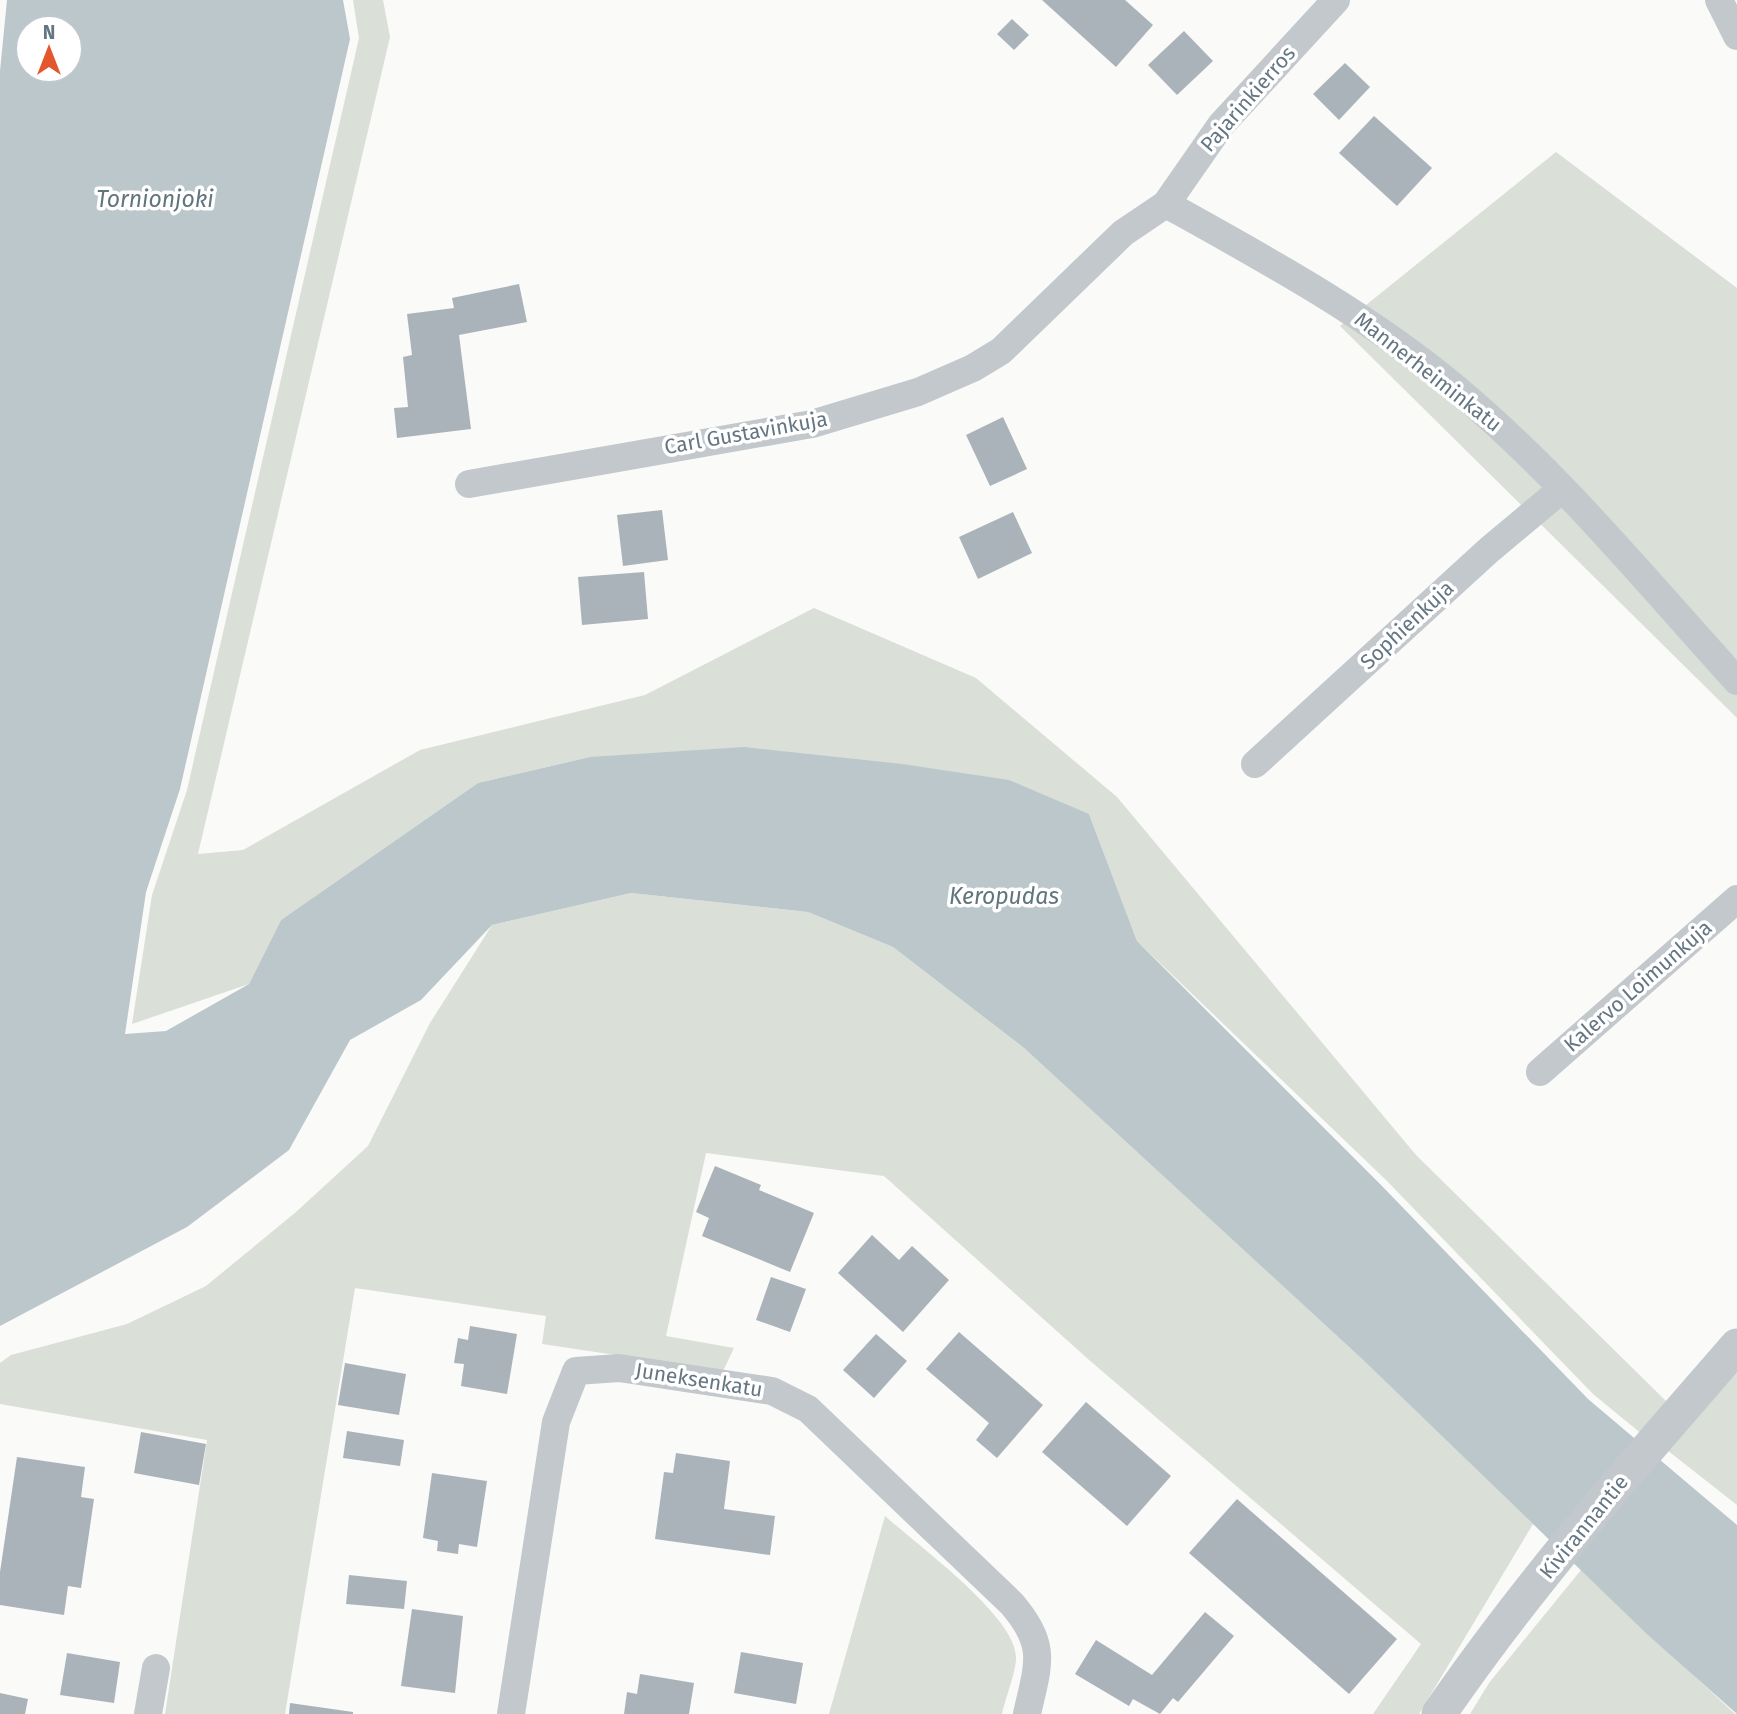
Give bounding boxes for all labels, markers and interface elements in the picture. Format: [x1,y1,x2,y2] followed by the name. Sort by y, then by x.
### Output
[14,14,84,84] north arrow
[43,21,55,44] text: N
[1195,41,1301,157] street label: Pajarinkierros
[96,185,214,213] water label: Tornionjoki
[1349,307,1507,437] street label: Mannerheiminkatu
[662,406,830,460] street label: Carl Gustavinkuja
[1355,575,1459,675] street label: Sophienkuja
[949,882,1059,910] water label: Keropudas
[1559,915,1717,1057] street label: Kalervo Loimunkuja
[634,1357,764,1403] street label: Juneksenkatu
[1534,1470,1634,1584] street label: Kivirannantie

